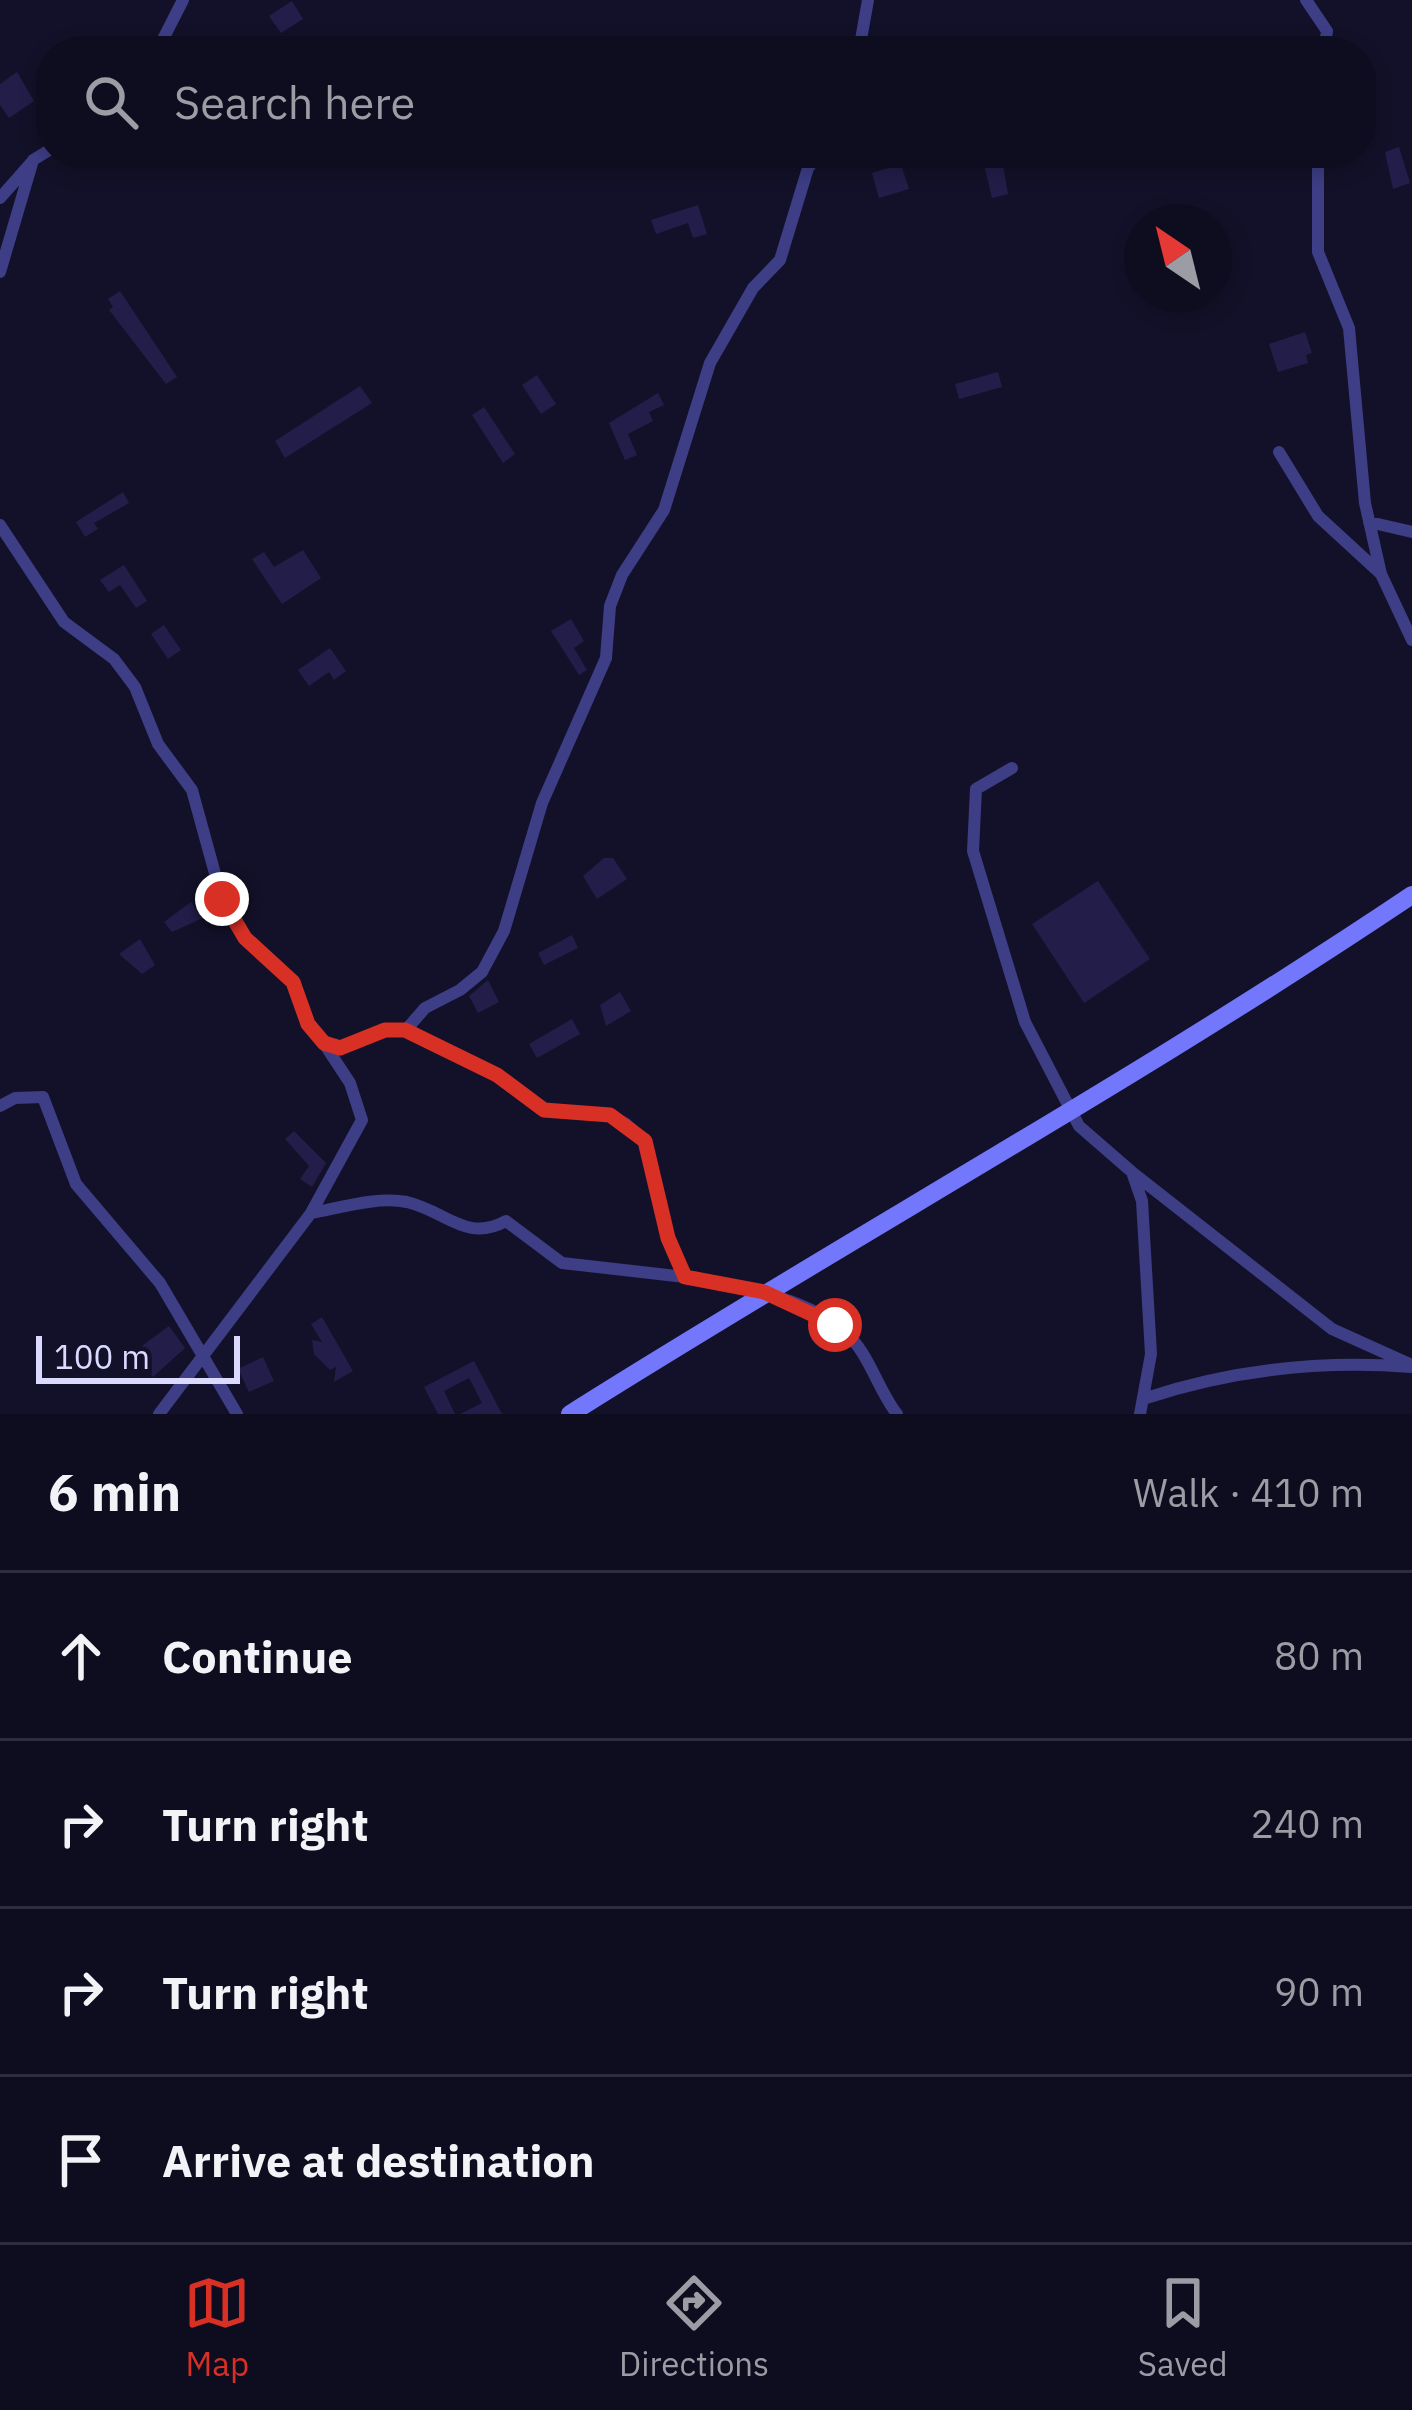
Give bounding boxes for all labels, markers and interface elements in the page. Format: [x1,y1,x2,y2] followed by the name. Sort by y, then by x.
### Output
[36,36,1376,168] search box
[78,69,144,135] icon: search
[174,73,415,131] text: Search here
[1124,204,1232,312] north arrow
[195,872,249,926] route end
[808,1298,862,1352] route start
[36,1330,240,1383] scale bar
[54,1335,150,1378] text: 100 m
[48,1459,181,1525] text: 6 min
[1133,1467,1364,1518] text: Walk · 410 m
[48,1623,114,1689] icon: ahead
[162,1627,353,1685] text: Continue
[1274,1630,1364,1681] text: 80 m
[48,1791,114,1857] icon: right
[162,1795,369,1853] text: Turn right
[1251,1798,1364,1849] text: 240 m
[48,1959,114,2025] icon: right
[162,1963,369,2021] text: Turn right
[1274,1966,1364,2017] text: 90 m
[48,2127,114,2193] icon: arrive
[162,2131,595,2189] text: Arrive at destination
[184,2270,250,2385] tab: Map
[619,2270,769,2385] tab: Directions
[1138,2270,1228,2385] tab: Saved

